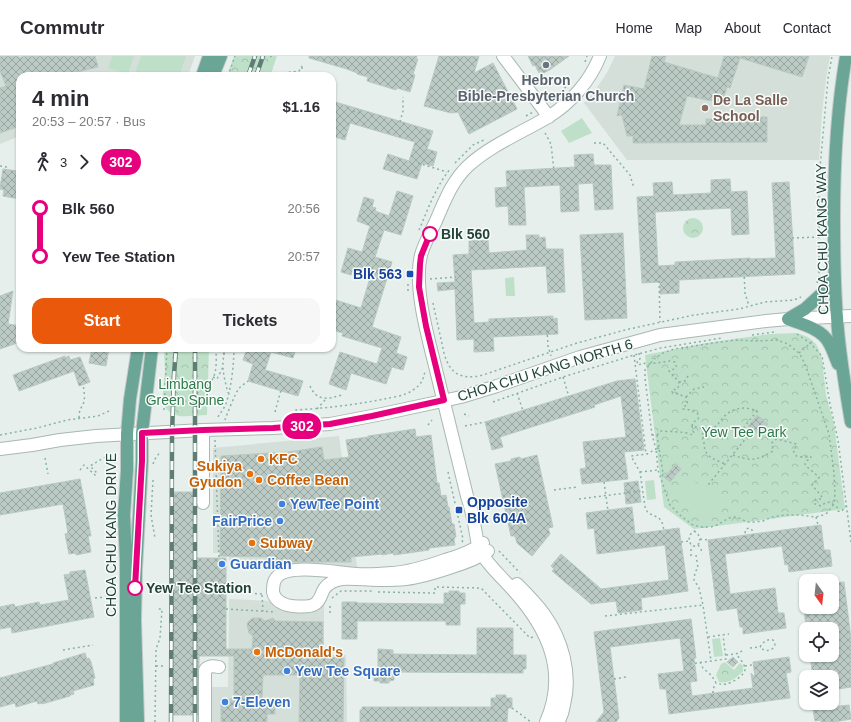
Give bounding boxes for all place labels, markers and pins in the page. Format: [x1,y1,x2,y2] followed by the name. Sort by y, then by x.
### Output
[541,60,551,70] marker: Hebron Bible-Presbyterian Church
[458,72,634,104] place label: Hebron Bible-Presbyterian Church
[713,92,788,124] place label: De La Salle School
[700,103,710,113] marker: De La Salle School
[422,226,438,242] marker: Blk 560
[441,226,490,242] place label: Blk 560
[353,266,402,282] place label: Blk 563
[405,269,415,279] marker: Blk 563
[269,451,298,467] place label: KFC
[256,454,266,464] marker: KFC
[189,458,242,490] place label: Sukiya Gyudon
[245,469,255,479] marker: Sukiya Gyudon
[267,472,349,488] place label: Coffee Bean
[254,475,264,485] marker: Coffee Bean
[467,494,528,526] place label: Opposite Blk 604A
[290,496,380,512] place label: YewTee Point
[277,499,287,509] marker: YewTee Point
[454,505,464,515] marker: Opposite Blk 604A
[212,513,272,529] place label: FairPrice
[275,516,285,526] marker: FairPrice
[260,535,313,551] place label: Subway
[247,538,257,548] marker: Subway
[230,556,291,572] place label: Guardian
[217,559,227,569] marker: Guardian
[127,580,143,596] marker: Yew Tee Station
[146,580,252,596] place label: Yew Tee Station
[265,644,343,660] place label: McDonald's
[252,647,262,657] marker: McDonald's
[295,663,401,679] place label: Yew Tee Square
[282,666,292,676] marker: Yew Tee Square
[233,694,291,710] place label: 7-Eleven
[220,697,230,707] marker: 7-Eleven

